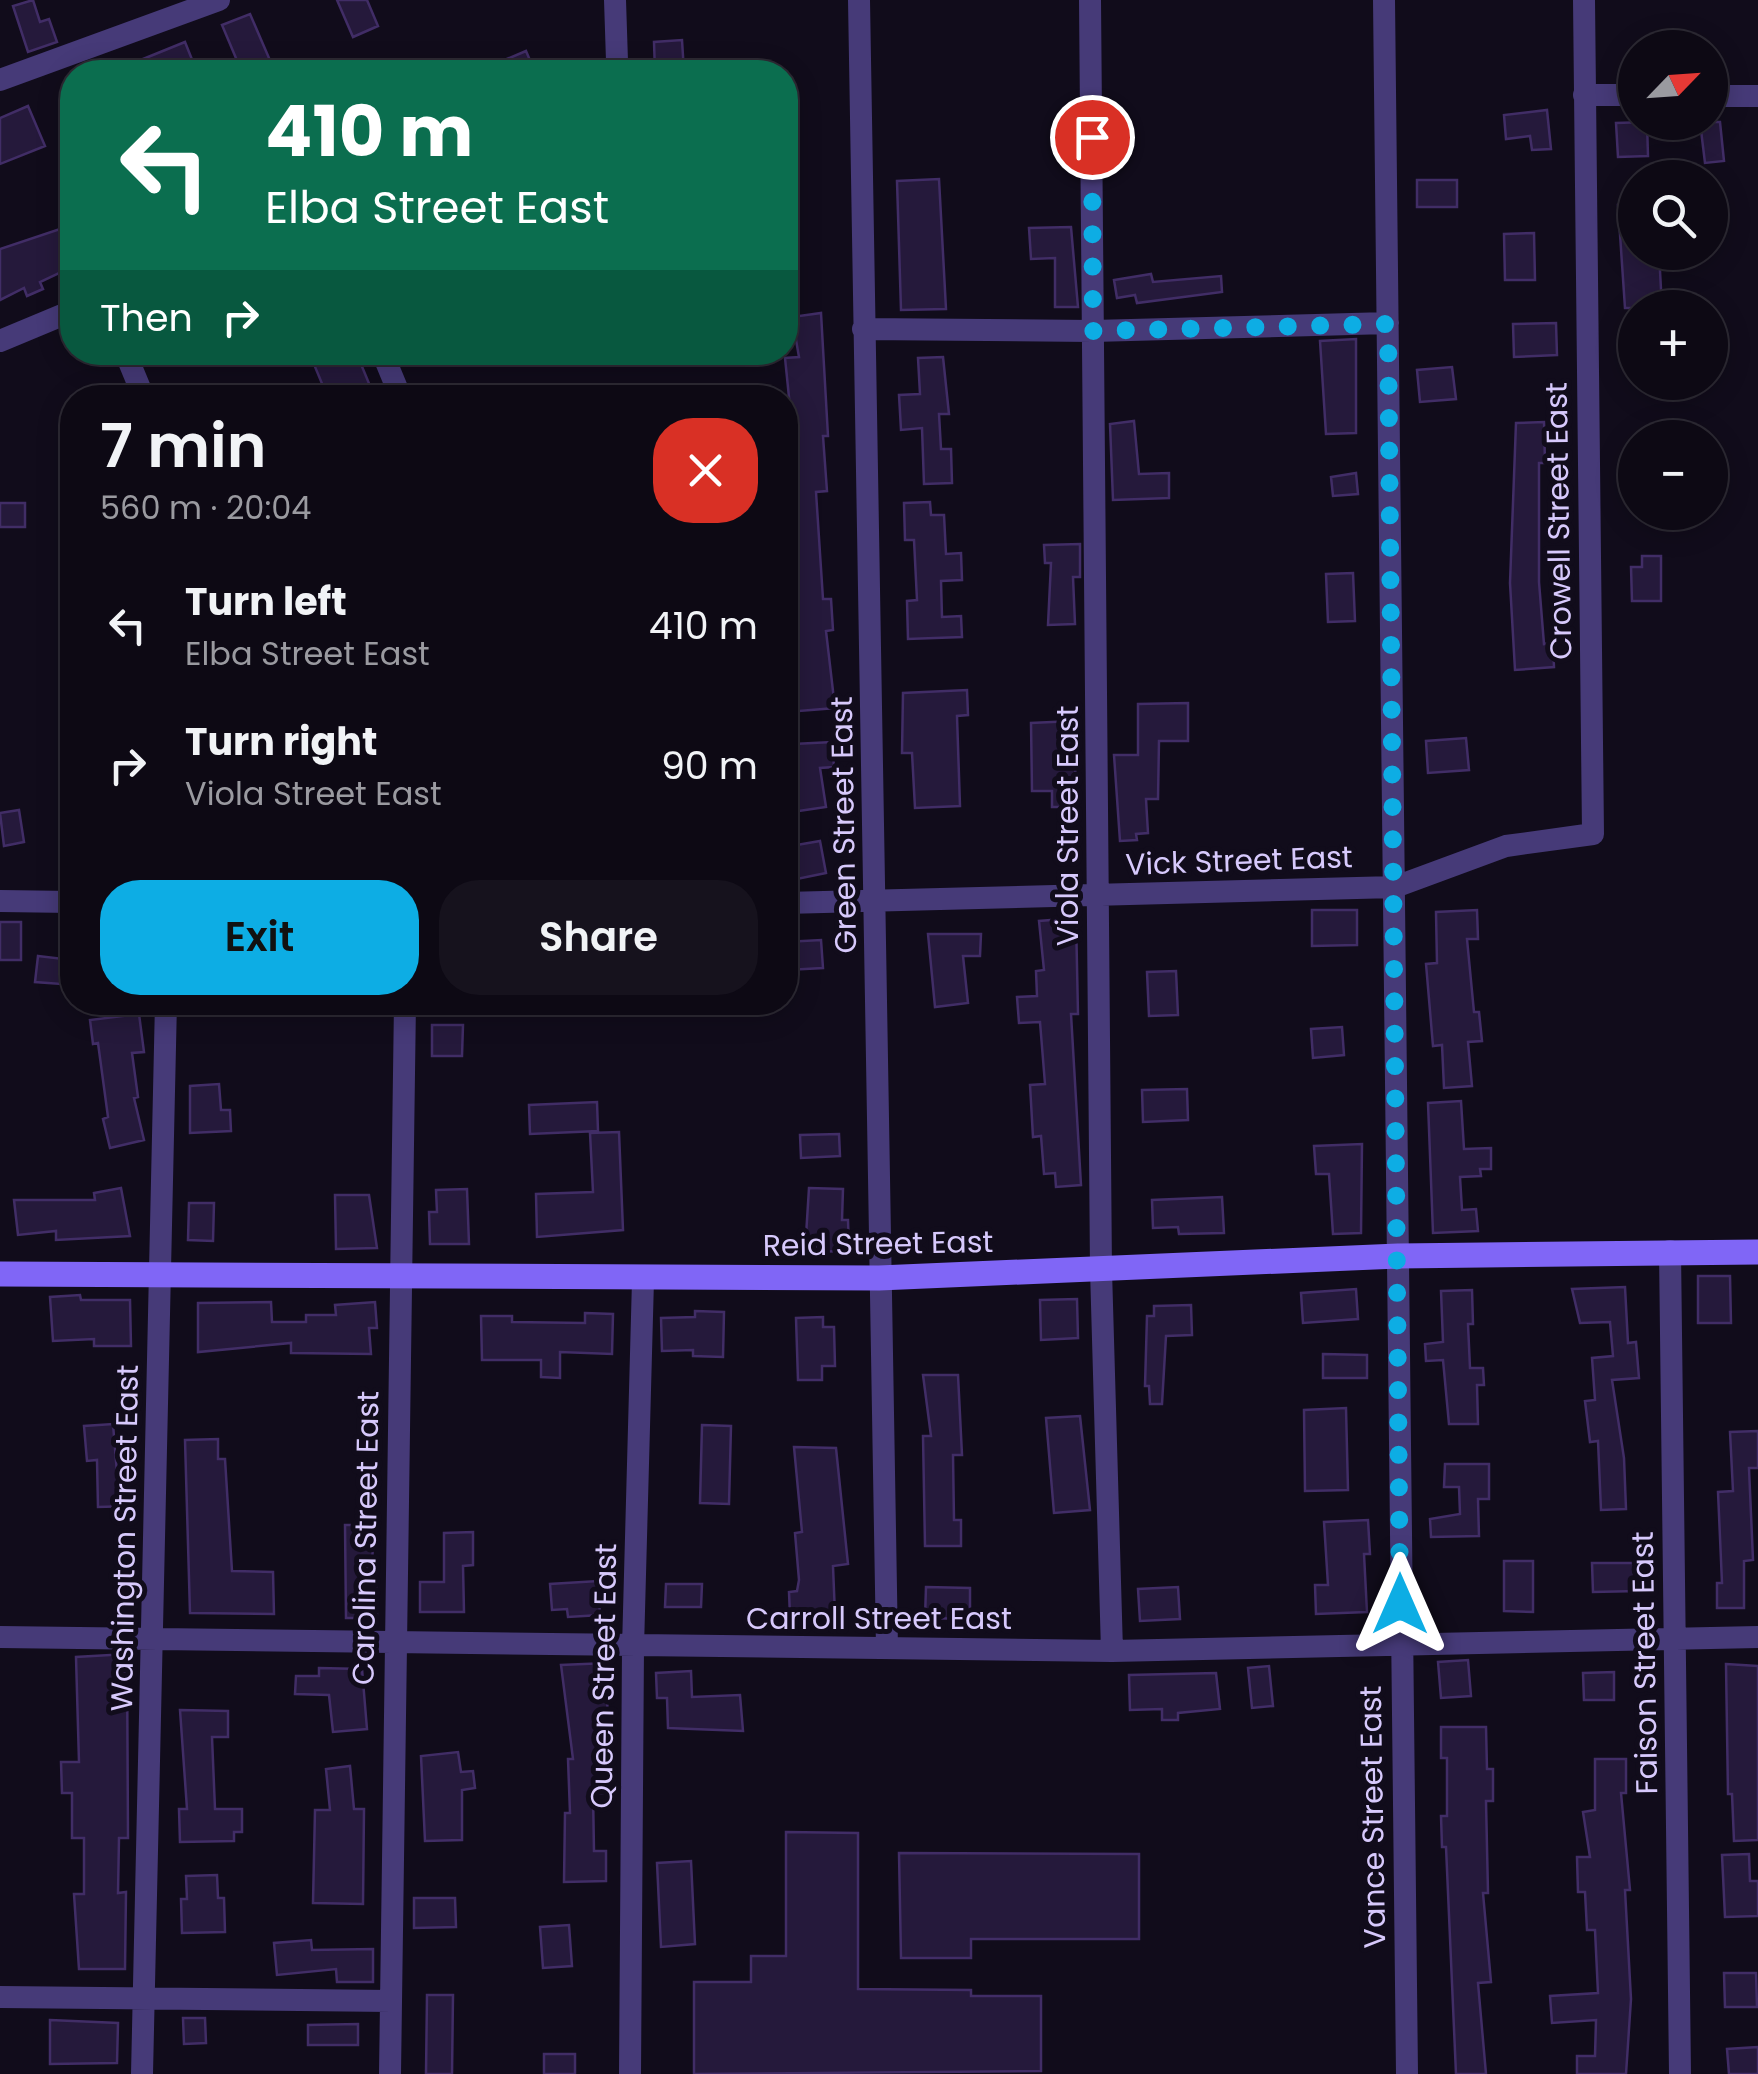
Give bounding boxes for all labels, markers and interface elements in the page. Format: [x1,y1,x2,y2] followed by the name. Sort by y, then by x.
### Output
[1618,30,1728,140] north arrow
[1618,30,1728,530] map controls
[265,82,473,181] text: 410 m
[1050,95,1135,180] pin
[100,100,230,230] icon: left
[1065,110,1120,165] icon: arrive
[1618,160,1728,270] button: search
[265,176,609,239] text: Elba Street East
[213,290,268,345] icon: right
[1618,290,1728,400] button: +
[100,291,193,344] text: Then
[1535,382,1582,660] street label: Crowell Street East
[100,404,266,488] text: 7 min
[653,418,758,523] button: close
[1618,420,1728,530] button: −
[100,485,311,530] text: 560 m · 20:04
[185,575,347,628] text: Turn left
[100,598,155,653] icon: left
[649,599,758,652] text: 410 m
[185,631,430,676] text: Elba Street East
[820,696,867,954] street label: Green Street East
[1046,706,1089,946] street label: Viola Street East
[185,715,377,768] text: Turn right
[100,738,155,793] icon: right
[661,739,758,792] text: 90 m
[185,771,442,816] text: Viola Street East
[1125,835,1353,886] street label: Vick Street East
[100,880,419,995] button: Exit
[439,880,758,995] button: Share
[762,1220,994,1267] street label: Reid Street East
[100,1364,149,1712] street label: Washington Street East
[341,1391,390,1685] street label: Carolina Street East
[1621,1531,1668,1795] street label: Faison Street East
[580,1543,627,1809] street label: Queen Street East
[1348,1552,1452,1656] position arrow
[746,1597,1012,1640] street label: Carroll Street East
[1349,1685,1396,1949] street label: Vance Street East

